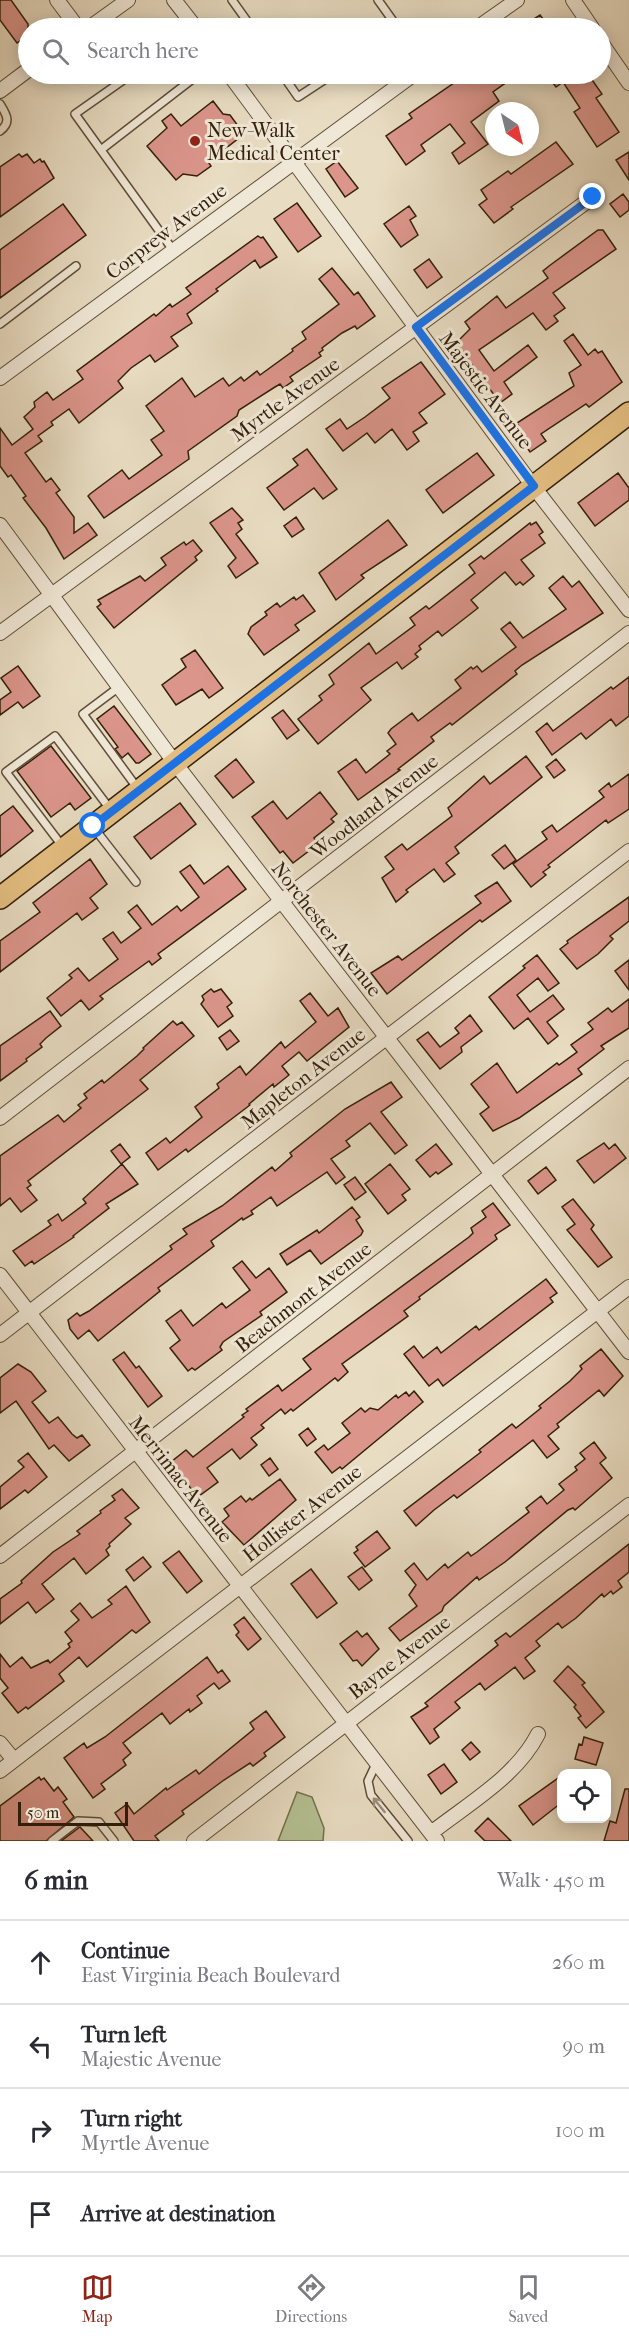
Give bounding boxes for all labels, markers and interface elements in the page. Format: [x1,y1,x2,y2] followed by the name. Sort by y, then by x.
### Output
[18,18,611,84] search box
[39,35,72,68] icon: search
[87,38,199,64] text: Search here
[485,102,539,156] north arrow
[207,119,340,165] place label: New-Walk Medical Center
[188,134,202,148] marker: New-Walk Medical Center
[101,178,231,284] street label: Corprew Avenue
[579,183,605,209] route end
[434,327,537,453] street label: Majestic Avenue
[227,352,344,446] street label: Myrtle Avenue
[305,749,443,864] street label: Woodland Avenue
[79,812,105,838] route start
[267,857,386,1001] street label: Norchester Avenue
[237,1023,370,1134] street label: Mapleton Avenue
[231,1237,376,1358] street label: Beachmont Avenue
[124,1411,237,1547] street label: Merrimac Avenue
[238,1460,366,1567] street label: Hollister Avenue
[344,1610,455,1704] street label: Bayne Avenue
[557,1769,611,1823] map controls
[557,1769,611,1823] button: locate
[373,1797,386,1813] one-way arrow
[18,1799,128,1826] scale bar
[27,1803,59,1822] text: 50 m
[24,1865,88,1896] text: 6 min
[497,1869,605,1892] text: Walk · 450 m
[81,1938,170,1964] text: Continue
[24,1946,57,1979] icon: ahead
[552,1951,605,1974] text: 260 m
[81,1964,340,1987] text: East Virginia Beach Boulevard
[81,2022,167,2048] text: Turn left
[24,2030,57,2063] icon: left
[563,2035,605,2058] text: 90 m
[81,2048,221,2071] text: Majestic Avenue
[81,2106,182,2132] text: Turn right
[24,2114,57,2147] icon: right
[555,2119,605,2142] text: 100 m
[81,2132,209,2155] text: Myrtle Avenue
[24,2198,57,2231] icon: arrive
[81,2201,275,2227] text: Arrive at destination
[81,2271,114,2326] tab: Map
[275,2271,347,2326] tab: Directions
[509,2271,548,2326] tab: Saved

